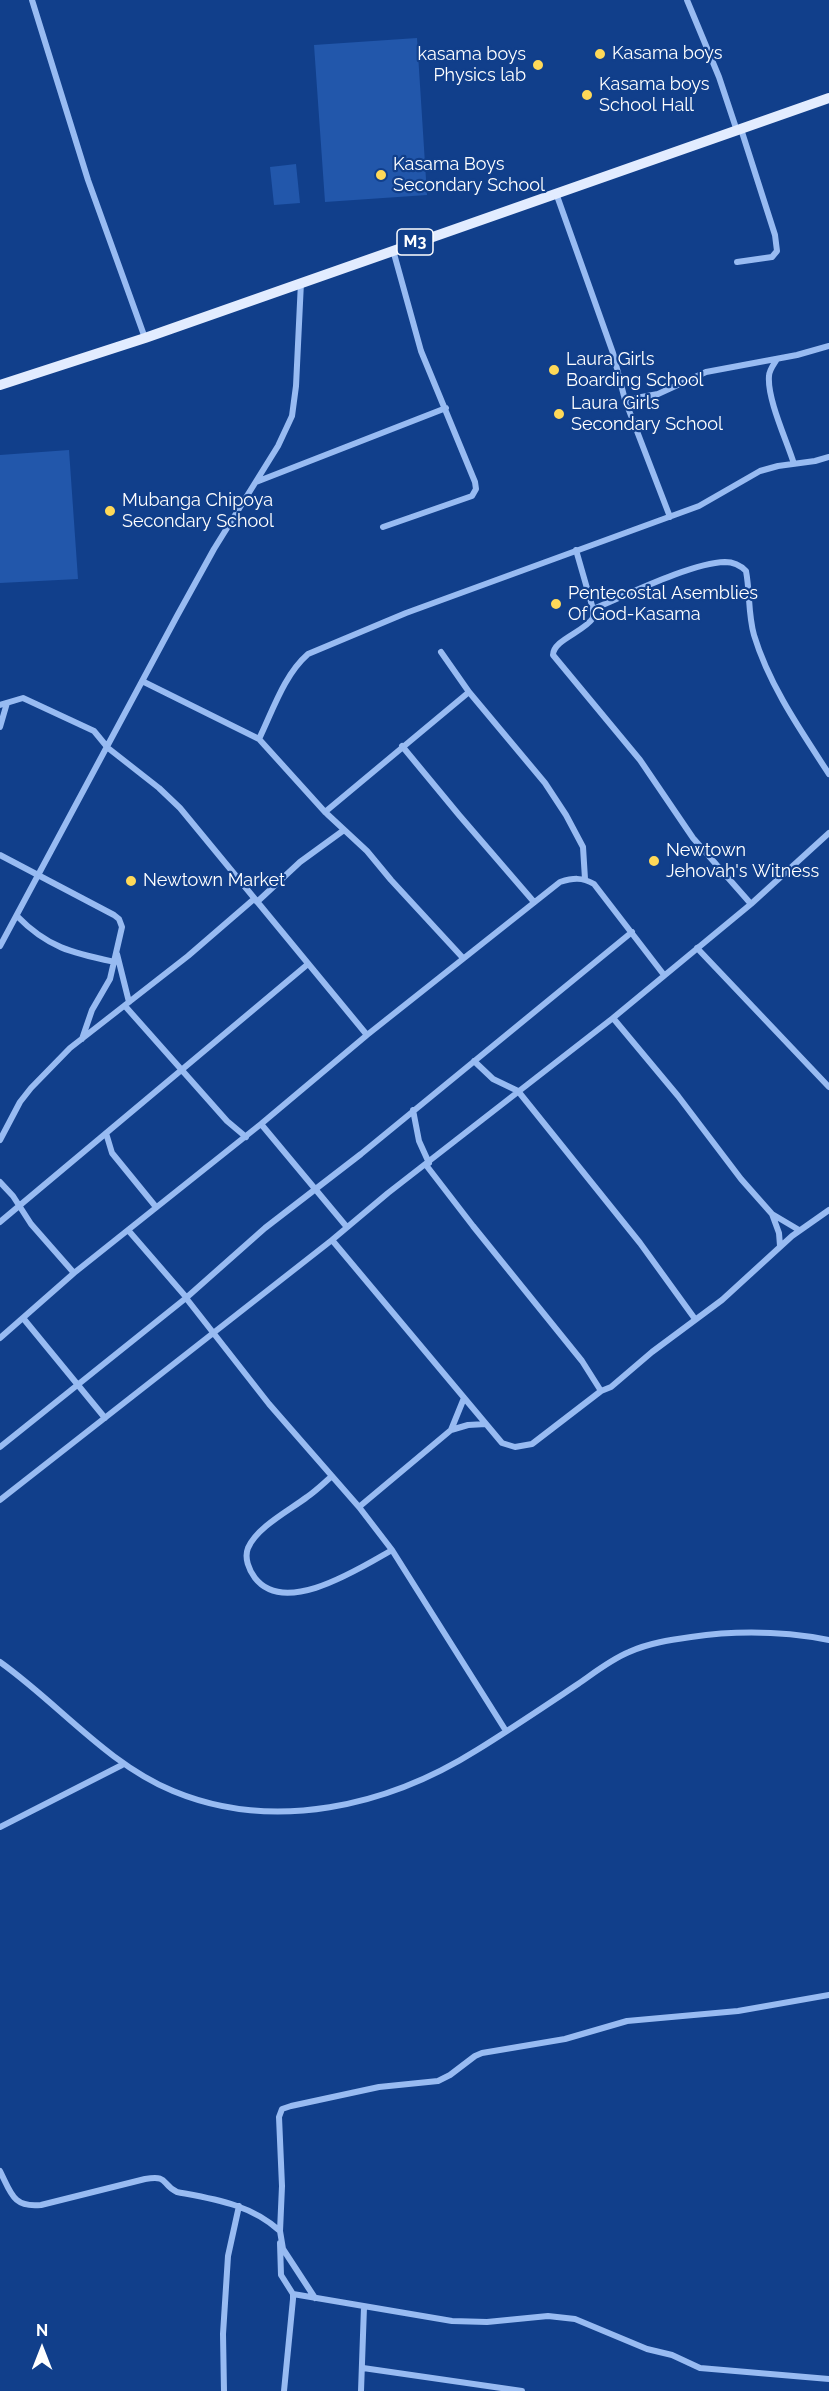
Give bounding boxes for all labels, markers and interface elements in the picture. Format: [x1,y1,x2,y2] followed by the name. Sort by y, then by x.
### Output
[612,43,723,65] place label: Kasama boys
[418,44,526,86] place label: kasama boys Physics lab
[593,47,607,61] marker: Kasama boys
[531,58,545,72] marker: kasama boys Physics lab
[599,74,710,116] place label: Kasama boys School Hall
[580,88,594,102] marker: Kasama boys School Hall
[393,154,545,196] place label: Kasama Boys Secondary School
[374,168,388,182] marker: Kasama Boys Secondary School
[397,229,433,255] road number: M3
[566,349,704,392] place label: Laura Girls Boarding School
[547,363,561,377] marker: Laura Girls Boarding School
[571,393,723,436] place label: Laura Girls Secondary School
[552,407,566,421] marker: Laura Girls Secondary School
[122,490,274,532] place label: Mubanga Chipoya Secondary School
[103,504,117,518] marker: Mubanga Chipoya Secondary School
[568,583,758,626] place label: Pentecostal Asemblies Of God-Kasama
[549,597,563,611] marker: Pentecostal Asemblies Of God-Kasama
[666,840,819,882] place label: Newtown Jehovah's Witness
[647,854,661,868] marker: Newtown Jehovah's Witness
[143,870,285,892] place label: Newtown Market
[124,874,138,888] marker: Newtown Market
[12,2319,72,2379] north arrow
[36,2321,48,2340] text: N

